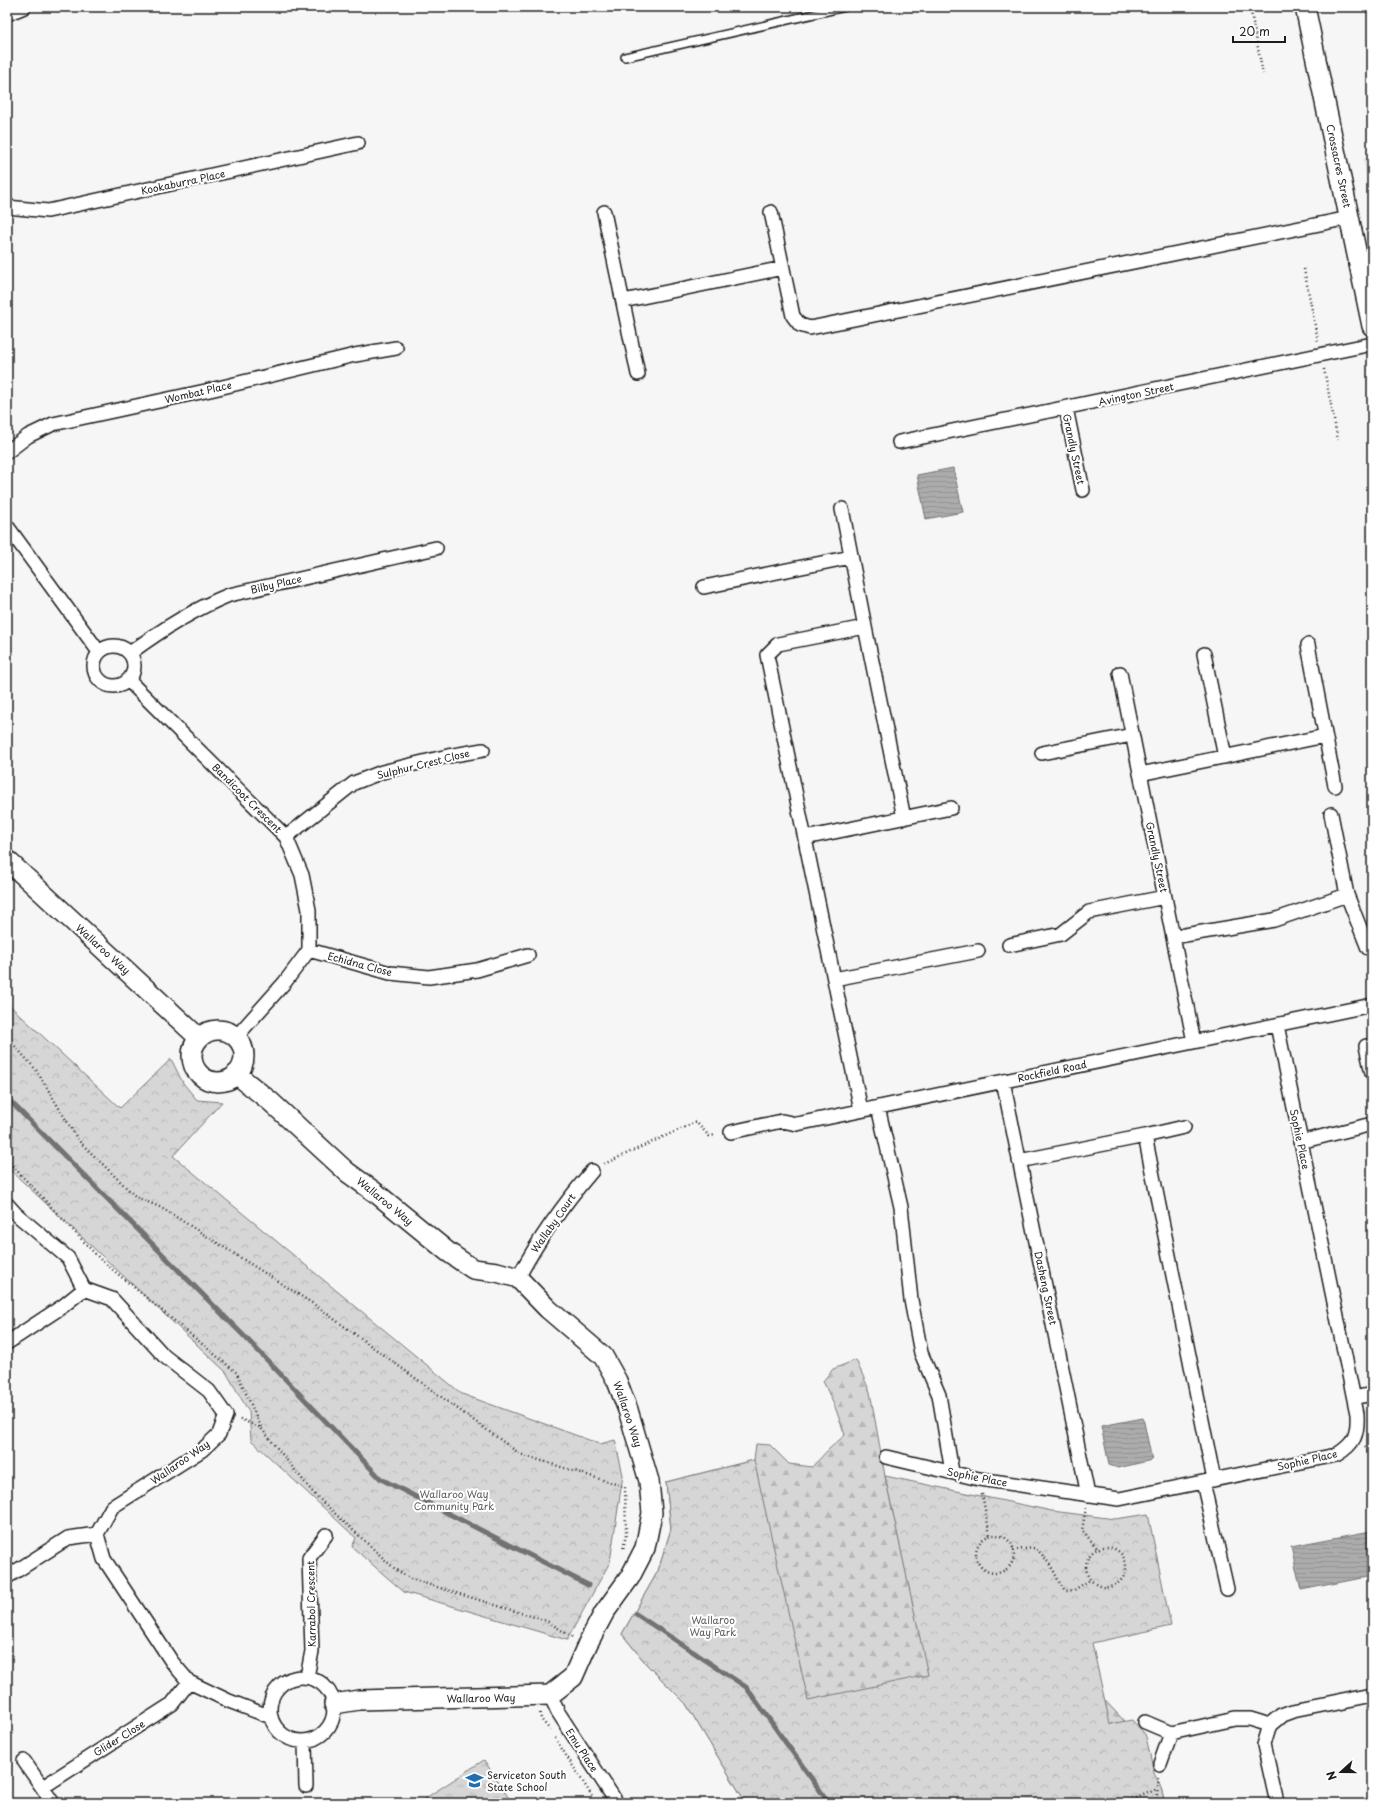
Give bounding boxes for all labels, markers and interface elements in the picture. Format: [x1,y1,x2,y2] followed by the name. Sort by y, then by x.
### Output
[1233,18,1285,44] scale bar
[1239,22,1270,40] text: 20 m
[1323,123,1356,209] street label: Crossacres Street
[139,165,226,198] street label: Kookaburra Place
[163,377,233,406] street label: Wombat Place
[1097,378,1175,409] street label: Avington Street
[1060,412,1089,486] street label: Grandly Street
[249,570,303,597] street label: Bilby Place
[375,745,471,782] street label: Sulphur Crest Close
[209,759,286,836] street label: Bandicoot Crescent
[1143,820,1172,894] street label: Grandly Street
[73,920,134,977] street label: Wallaroo Way
[326,948,394,979] street label: Echidna Close
[1016,1056,1088,1085] street label: Rockfield Road
[1287,1107,1314,1170] street label: Sophie Place
[354,1173,417,1228] street label: Wallaroo Way
[527,1190,579,1256] street label: Wallaby Court
[1031,1250,1062,1326] street label: Dasheng Street
[610,1379,647,1449] street label: Wallaroo Way
[147,1436,212,1487] street label: Wallaroo Way
[1275,1445,1338,1474] street label: Sophie Place
[946,1463,1009,1490] street label: Sophie Place
[414,1486,494,1513] park label: Wallaroo Way Community Park
[302,1560,319,1648] street label: Karrabol Crescent
[690,1612,736,1639] park label: Wallaroo Way Park
[446,1689,516,1706] street label: Wallaroo Way
[90,1716,147,1759] street label: Glider Close
[563,1725,602,1775] street label: Emu Place
[1321,1752,1361,1792] north arrow
[487,1767,566,1794] place label: Serviceton South State School
[1322,1768,1341,1783] text: N
[464,1771,484,1791] school or university icon: Serviceton South State School

